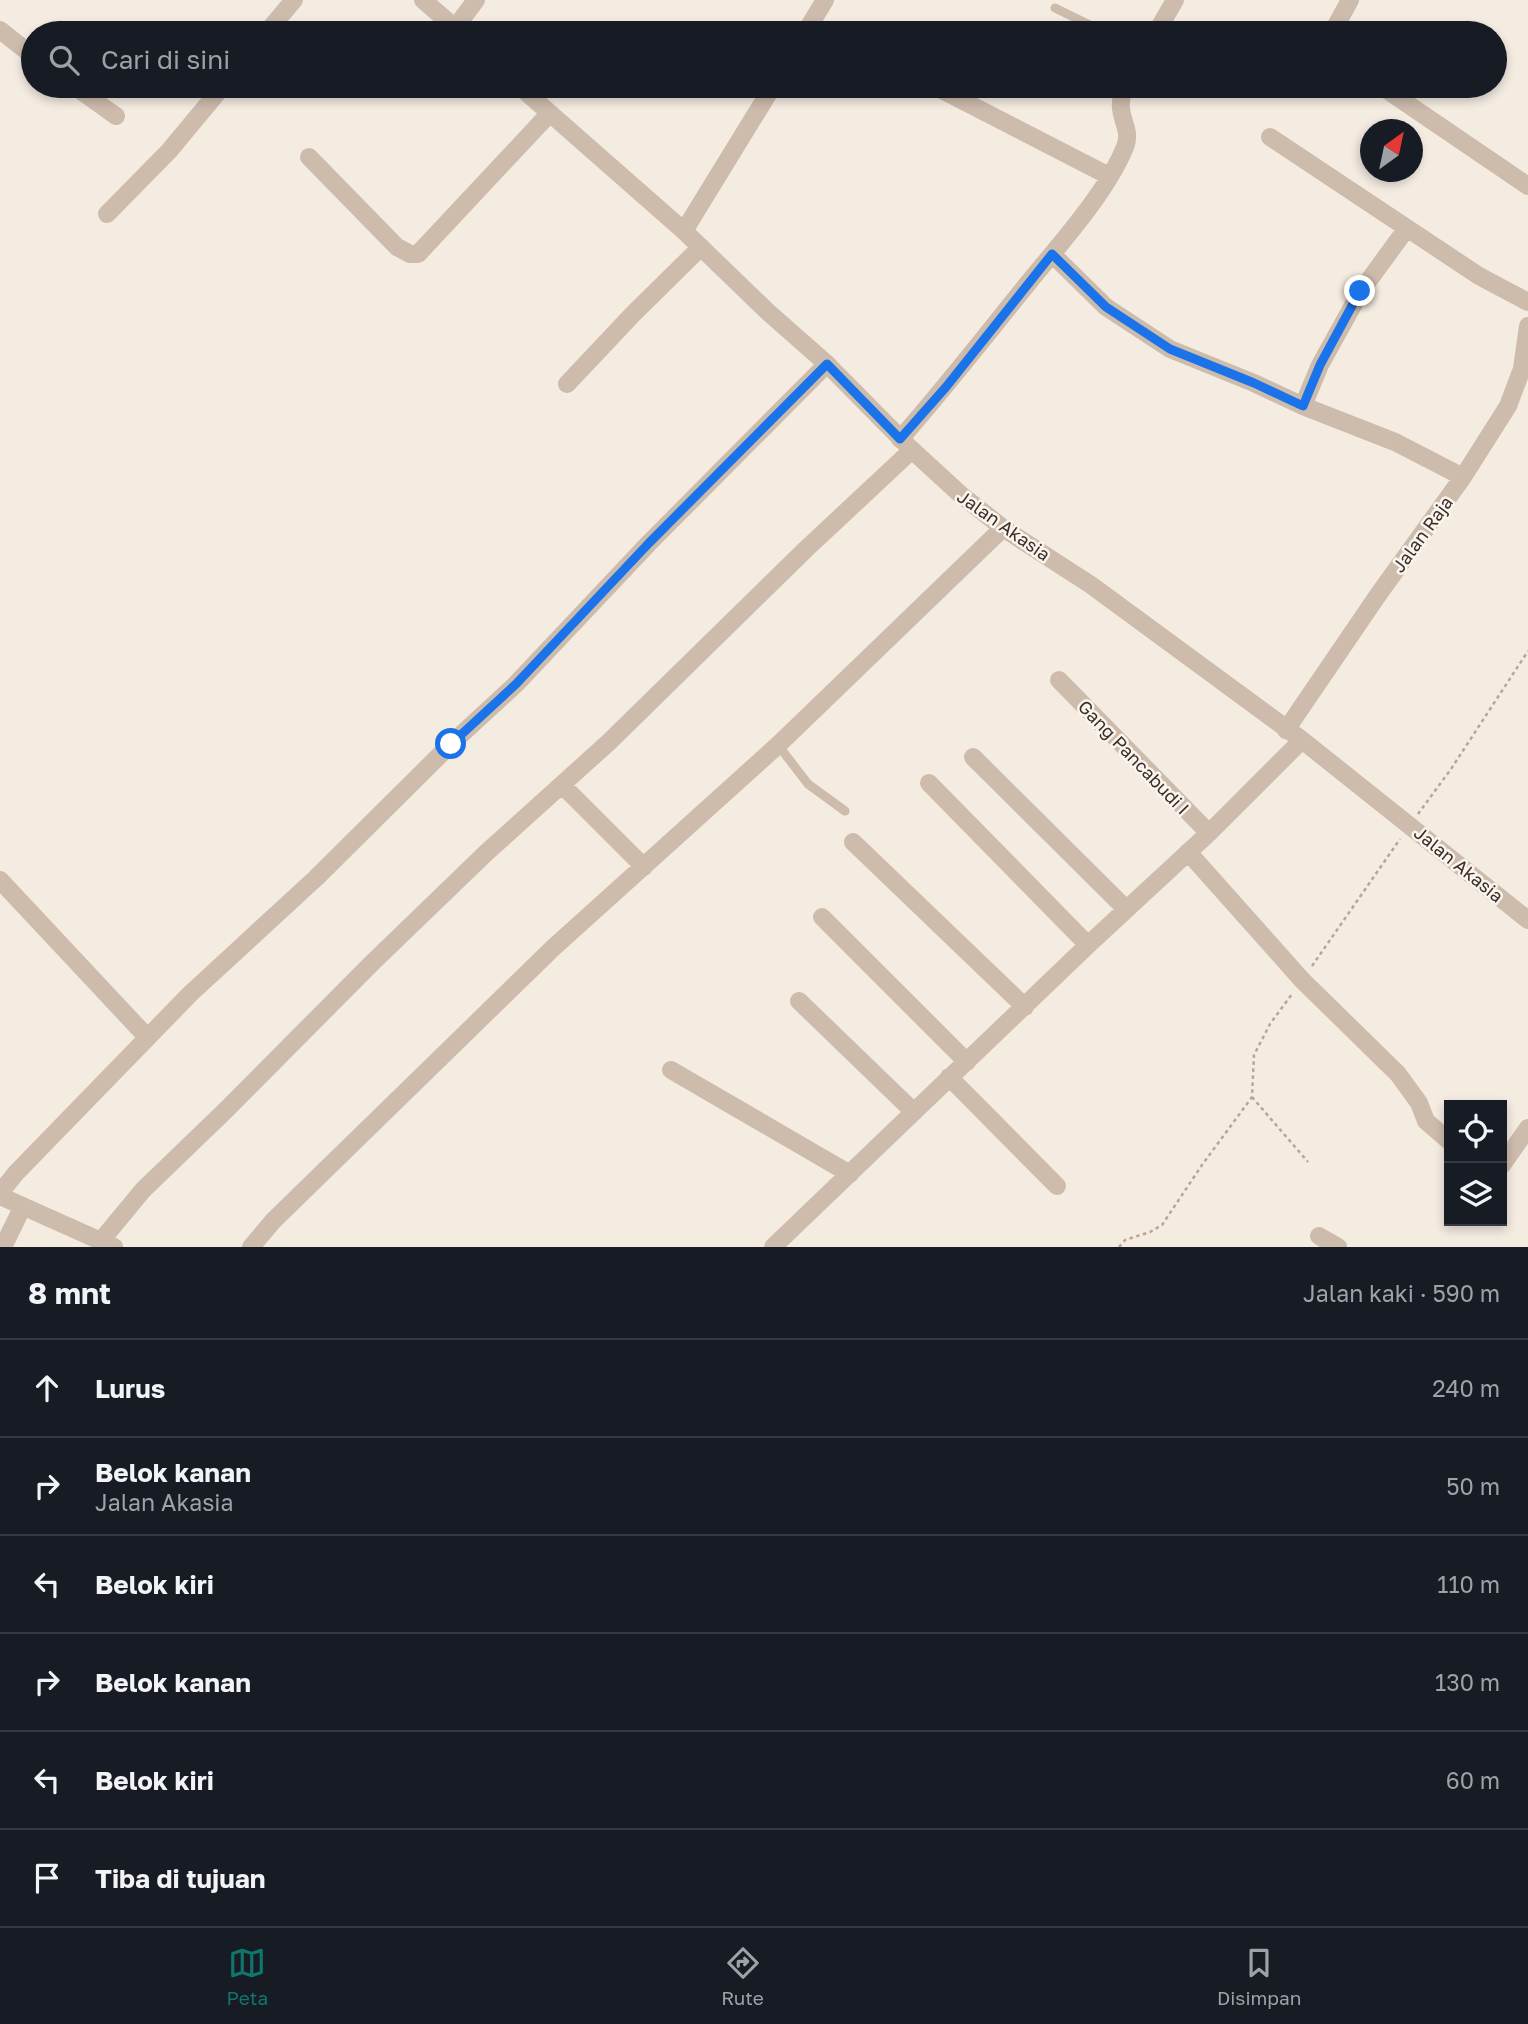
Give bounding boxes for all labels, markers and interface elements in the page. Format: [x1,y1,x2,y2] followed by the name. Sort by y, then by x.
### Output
[21,21,1507,98] search box
[45,41,83,79] icon: search
[101,44,230,75] text: Cari di sini
[1360,119,1423,182] north arrow
[1344,275,1375,306] route end
[953,485,1055,565] street label: Jalan Akasia
[1387,492,1457,576] street label: Jalan Raja
[1074,695,1194,819] street label: Gang Pancabudi I
[435,728,466,759] route start
[1410,821,1508,907] street label: Jalan Akasia
[1444,1100,1507,1226] map controls
[1444,1100,1507,1163] button: locate
[1444,1163,1507,1226] button: layers
[28,1275,111,1311] text: 8 mnt
[1303,1279,1500,1307] text: Jalan kaki · 590 m
[28,1369,66,1407] icon: ahead
[95,1373,165,1404] text: Lurus
[1432,1374,1500,1402] text: 240 m
[95,1457,251,1488] text: Belok kanan
[28,1467,66,1505] icon: right
[1446,1472,1500,1500] text: 50 m
[95,1488,234,1516] text: Jalan Akasia
[28,1565,66,1603] icon: left
[95,1569,214,1600] text: Belok kiri
[1437,1570,1500,1598] text: 110 m
[28,1663,66,1701] icon: right
[95,1667,251,1698] text: Belok kanan
[1435,1668,1500,1696] text: 130 m
[28,1761,66,1799] icon: left
[95,1765,214,1796] text: Belok kiri
[1446,1766,1500,1794] text: 60 m
[28,1859,66,1897] icon: arrive
[95,1863,265,1894] text: Tiba di tujuan
[227,1944,268,2009] tab: Peta
[721,1944,764,2009] tab: Rute
[1217,1944,1301,2009] tab: Disimpan

